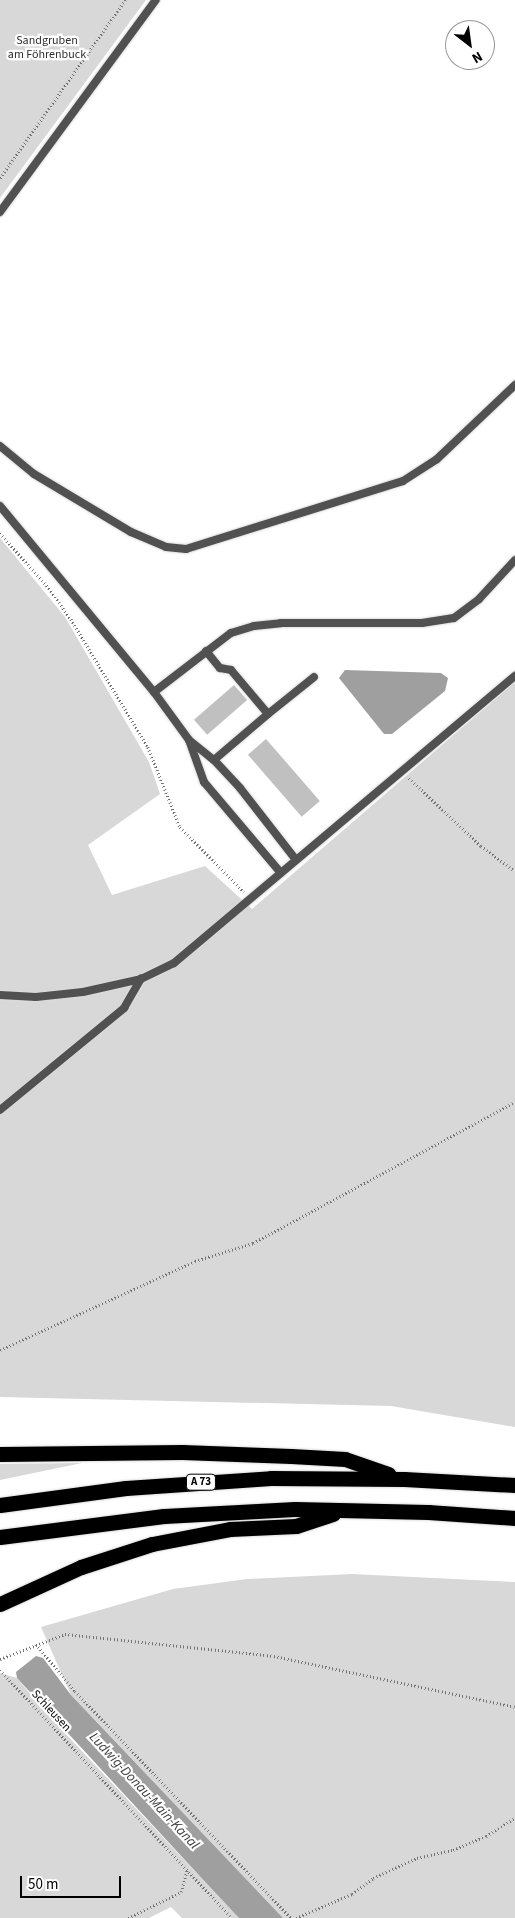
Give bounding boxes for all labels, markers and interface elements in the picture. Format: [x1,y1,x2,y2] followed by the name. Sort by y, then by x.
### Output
[445,20,495,70] north arrow
[8,34,86,62] park label: Sandgruben am Föhrenbuck
[468,46,486,68] text: N
[185,1474,217,1490] road number: A 73
[28,1687,74,1735] street label: Schleusen
[86,1729,202,1853] water label: Ludwig-Donau-Main-Kanal
[22,1866,124,1898] scale bar
[28,1874,58,1895] text: 50 m

